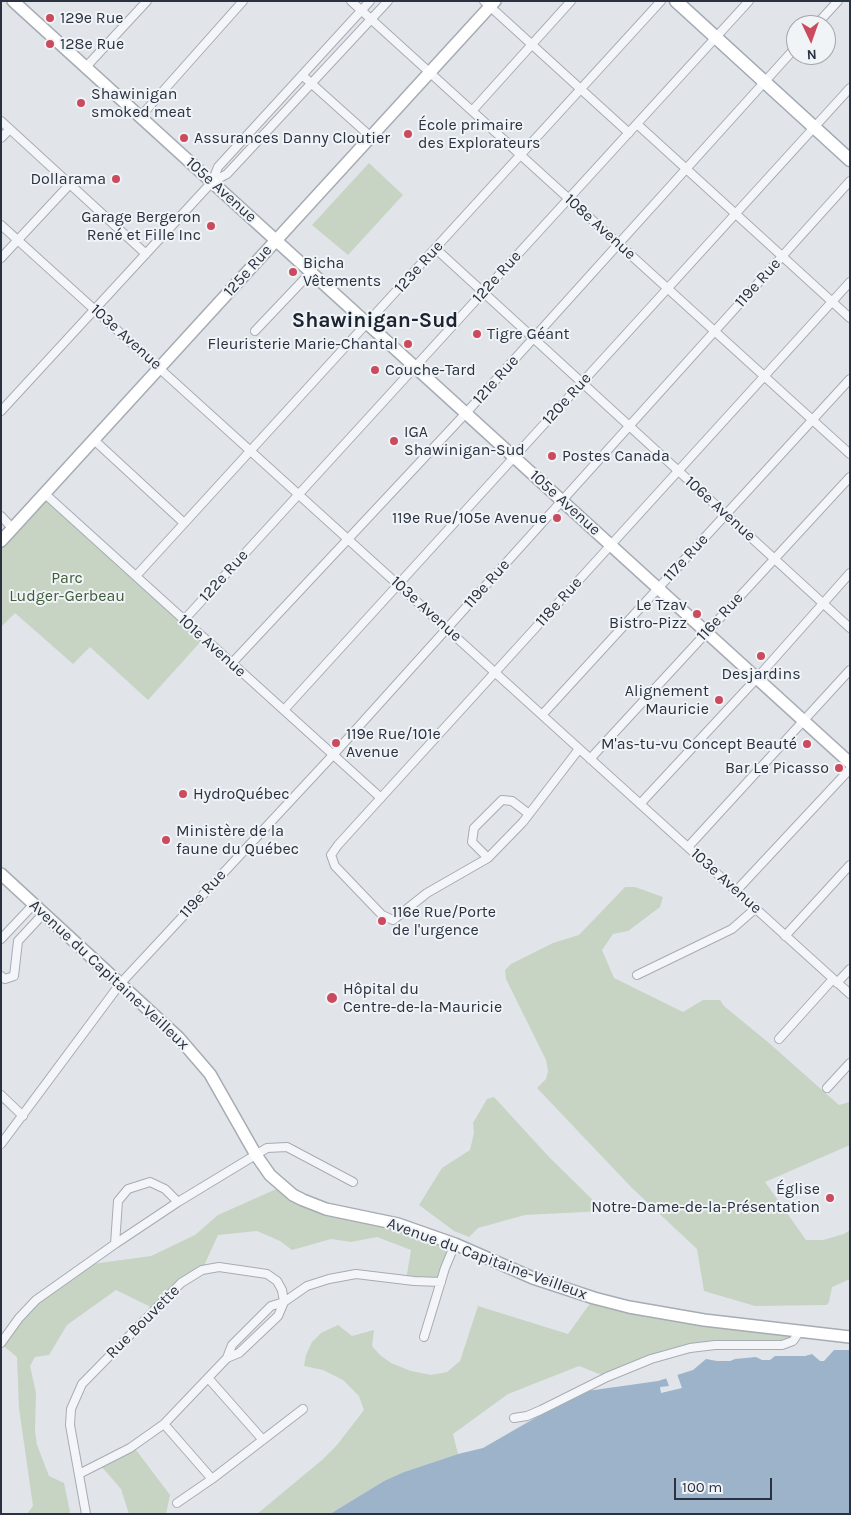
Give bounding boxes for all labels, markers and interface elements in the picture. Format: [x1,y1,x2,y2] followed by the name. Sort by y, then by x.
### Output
[60,8,124,28] place label: 129e Rue
[44,12,56,24] marker: 129e Rue
[786,15,836,65] north arrow
[60,34,124,54] place label: 128e Rue
[44,38,56,50] marker: 128e Rue
[806,46,817,63] text: N
[91,84,192,122] place label: Shawinigan smoked meat
[75,97,87,109] marker: Shawinigan smoked meat
[418,115,540,153] place label: École primaire des Explorateurs
[194,128,390,148] place label: Assurances Danny Cloutier
[402,128,414,140] marker: École primaire des Explorateurs
[178,132,190,144] marker: Assurances Danny Cloutier
[182,153,260,227] street label: 105e Avenue
[31,169,106,189] place label: Dollarama
[110,173,122,185] marker: Dollarama
[560,190,640,264] street label: 108e Avenue
[81,207,201,245] place label: Garage Bergeron René et Fille Inc
[205,220,217,232] marker: Garage Bergeron René et Fille Inc
[391,237,447,297] street label: 123e Rue
[220,241,276,301] street label: 125e Rue
[469,247,525,307] street label: 122e Rue
[303,253,381,291] place label: Bicha Vêtements
[731,254,785,312] street label: 119e Rue
[287,266,299,278] marker: Bicha Vêtements
[87,300,165,374] street label: 103e Avenue
[292,308,458,334] district label: Shawinigan-Sud
[487,324,570,344] place label: Tigre Géant
[471,328,483,340] marker: Tigre Géant
[208,334,398,354] place label: Fleuristerie Marie-Chantal
[402,338,414,350] marker: Fleuristerie Marie-Chantal
[469,351,523,409] street label: 121e Rue
[385,360,476,380] place label: Couche-Tard
[369,364,381,376] marker: Couche-Tard
[539,369,595,429] street label: 120e Rue
[404,422,525,460] place label: IGA Shawinigan-Sud
[388,435,400,447] marker: IGA Shawinigan-Sud
[562,446,670,466] place label: Postes Canada
[546,450,558,462] marker: Postes Canada
[526,466,604,540] street label: 105e Avenue
[681,472,759,546] street label: 106e Avenue
[392,508,547,528] place label: 119e Rue/105e Avenue
[551,512,563,524] marker: 119e Rue/105e Avenue
[660,530,712,586] street label: 117e Rue
[196,546,252,606] street label: 122e Rue
[460,555,514,613] street label: 119e Rue
[9,568,125,606] park label: Parc Ludger-Gerbeau
[387,572,465,646] street label: 103e Avenue
[532,573,586,631] street label: 118e Rue
[693,589,747,645] street label: 116e Rue
[609,595,687,633] place label: Le Tzav Bistro-Pizz
[691,608,703,620] marker: Le Tzav Bistro-Pizz
[174,611,250,681] street label: 101e Avenue
[755,650,767,662] marker: Desjardins
[721,664,801,684] place label: Desjardins
[625,681,709,719] place label: Alignement Mauricie
[713,694,725,706] marker: Alignement Mauricie
[346,724,441,762] place label: 119e Rue/101e Avenue
[601,734,797,754] place label: M'as-tu-vu Concept Beauté
[330,737,342,749] marker: 119e Rue/101e Avenue
[801,738,813,750] marker: M'as-tu-vu Concept Beauté
[725,758,829,778] place label: Bar Le Picasso
[833,762,845,774] marker: Bar Le Picasso
[193,784,289,804] place label: HydroQuébec
[177,788,189,800] marker: HydroQuébec
[176,821,299,859] place label: Ministère de la faune du Québec
[160,834,172,846] marker: Ministère de la faune du Québec
[687,844,765,918] street label: 103e Avenue
[176,866,230,922] street label: 119e Rue
[25,896,193,1054] street label: Avenue du Capitaine-Veilleux
[392,902,496,940] place label: 116e Rue/Porte de l'urgence
[376,915,388,927] marker: 116e Rue/Porte de l'urgence
[343,979,502,1017] place label: Hôpital du Centre-de-la-Mauricie
[325,991,339,1005] marker: Hôpital du Centre-de-la-Mauricie
[591,1179,820,1217] place label: Église Notre-Dame-de-la-Présentation
[824,1192,836,1204] marker: Église Notre-Dame-de-la-Présentation
[384,1214,590,1304] street label: Avenue du Capitaine-Veilleux
[102,1281,184,1363] street label: Rue Bouvette
[676,1468,774,1500] scale bar
[682,1478,722,1496] text: 100 m

